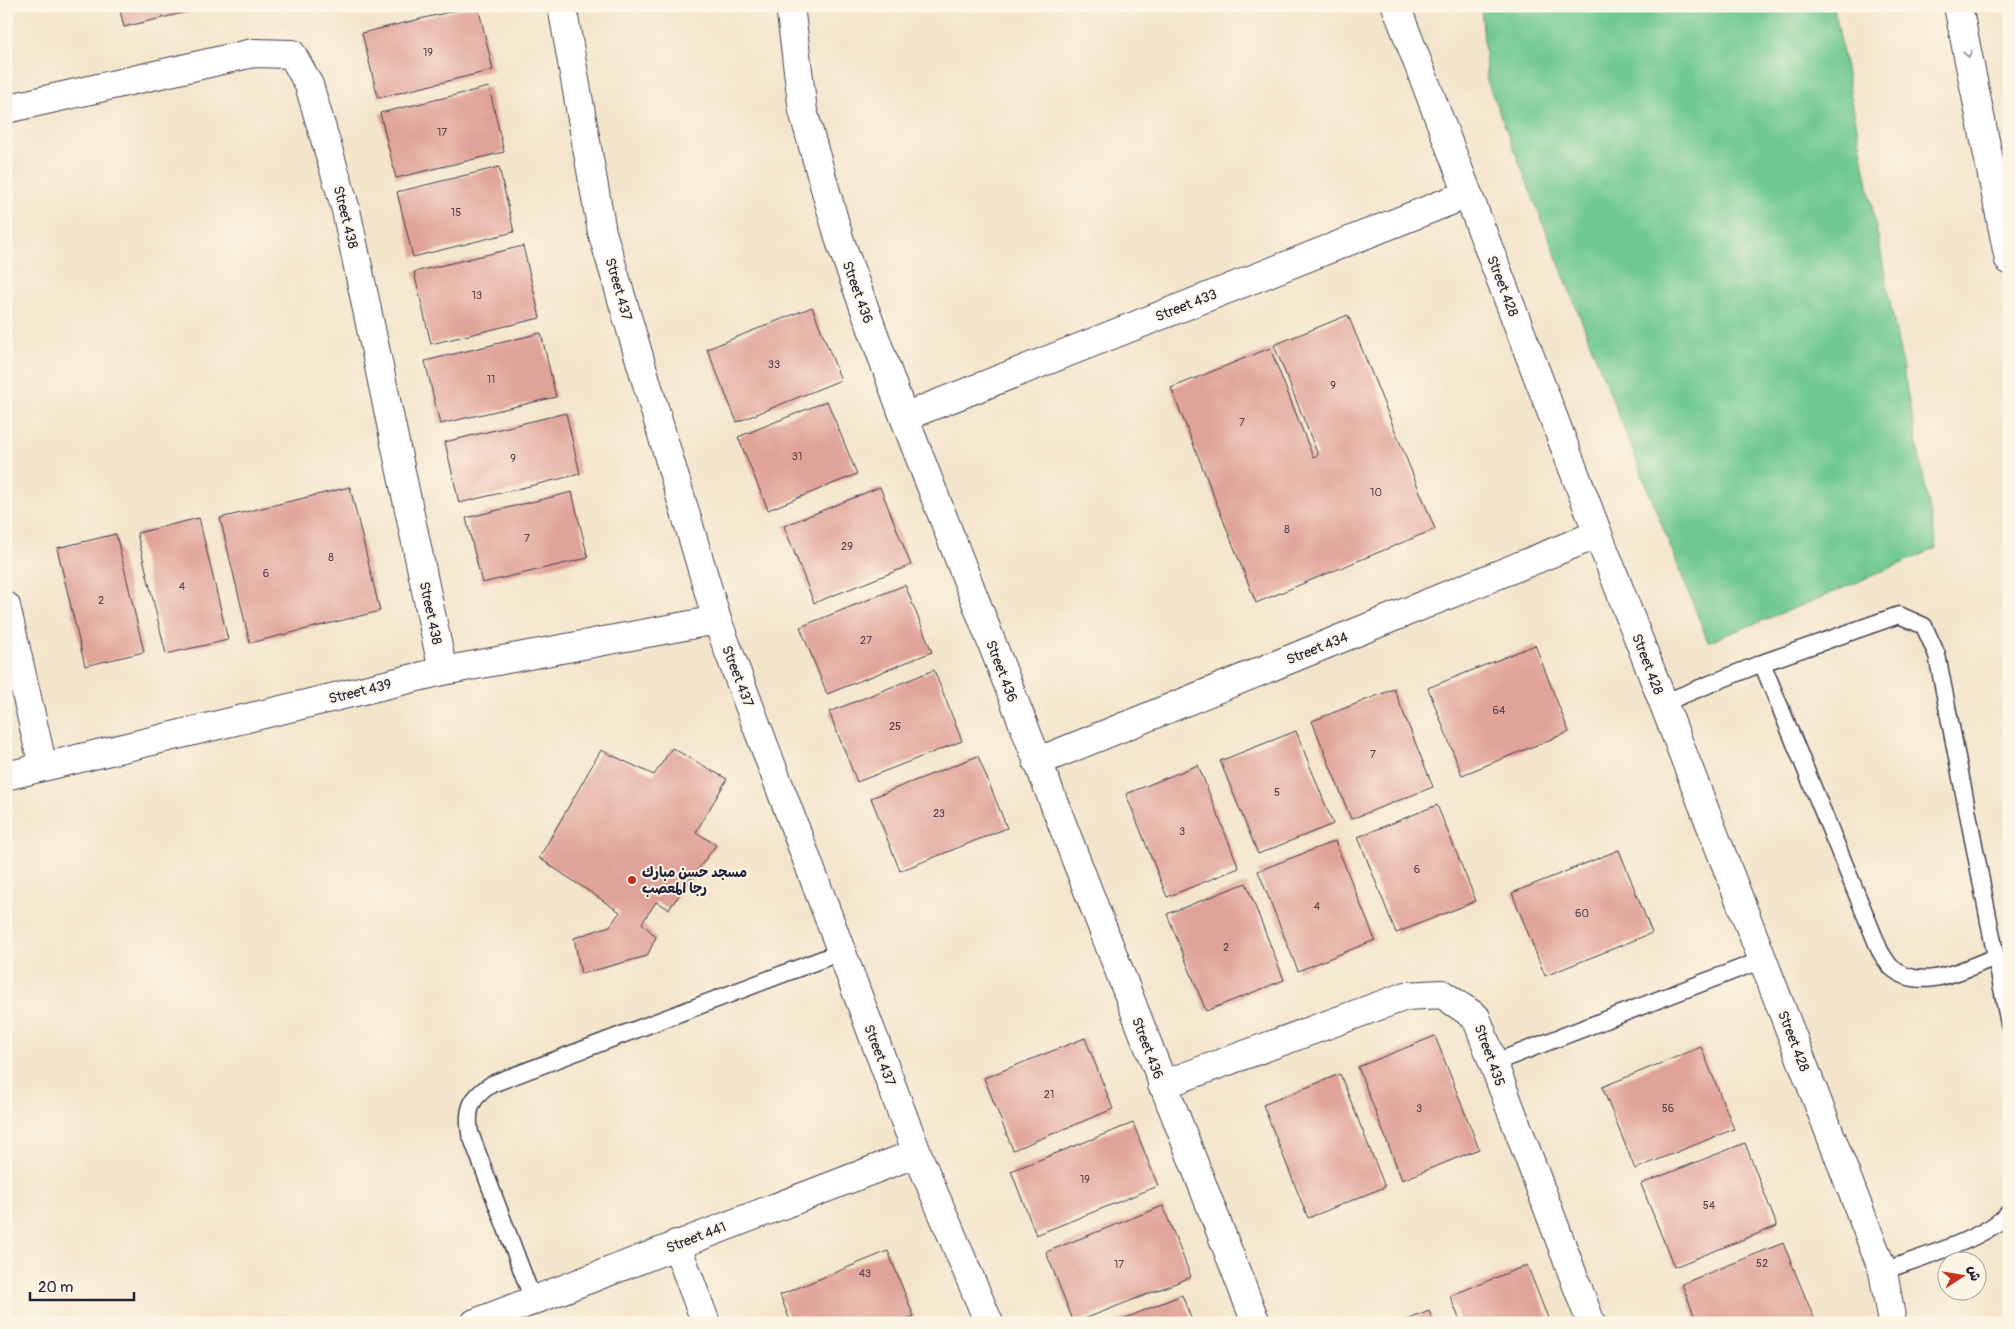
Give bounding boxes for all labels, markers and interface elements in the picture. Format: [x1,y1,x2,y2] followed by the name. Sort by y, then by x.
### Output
[423,46,433,59] house number: 19
[1962,50,1973,58] one-way arrow
[437,126,447,139] house number: 17
[330,184,362,250] street label: Street 438
[451,206,461,219] house number: 15
[1483,253,1522,319] street label: Street 428
[601,256,636,323] street label: Street 437
[838,259,877,326] street label: Street 436
[1153,285,1220,325] street label: Street 433
[472,289,482,302] house number: 13
[768,358,780,371] house number: 33
[487,373,495,386] house number: 11
[1330,379,1336,392] house number: 9
[1239,416,1245,429] house number: 7
[792,450,802,463] house number: 31
[510,452,516,465] house number: 9
[1370,486,1382,499] house number: 10
[1284,523,1290,536] house number: 8
[524,532,530,545] house number: 7
[841,540,853,553] house number: 29
[328,551,334,564] house number: 8
[263,567,269,580] house number: 6
[179,580,186,593] house number: 4
[416,580,445,646] street label: Street 438
[98,594,104,607] house number: 2
[1284,628,1351,669] street label: Street 434
[1628,631,1667,697] street label: Street 428
[860,634,872,647] house number: 27
[982,638,1021,705] street label: Street 436
[718,643,757,710] street label: Street 437
[327,675,393,707] street label: Street 439
[1493,704,1506,717] house number: 64
[889,720,901,733] house number: 25
[1370,748,1376,761] house number: 7
[1274,786,1280,799] house number: 5
[933,807,945,820] house number: 23
[1179,825,1185,838] house number: 3
[1414,863,1420,876] house number: 6
[642,864,747,897] place label: مسجد حسن مبارك رجا المعصب
[626,874,638,886] marker: مسجد حسن مبارك رجا المعصب
[1314,900,1321,913] house number: 4
[1575,907,1589,920] house number: 60
[1223,941,1229,954] house number: 2
[1774,1008,1813,1074] street label: Street 428
[1128,1015,1167,1082] street label: Street 436
[860,1022,899,1089] street label: Street 437
[1471,1022,1509,1088] street label: Street 435
[1044,1088,1054,1101] house number: 21
[1416,1102,1422,1115] house number: 3
[1662,1102,1674,1115] house number: 56
[1080,1173,1090,1186] house number: 19
[1703,1199,1716,1212] house number: 54
[664,1218,729,1257] street label: Street 441
[1938,1252,1988,1302] north arrow
[1756,1257,1768,1270] house number: 52
[1114,1258,1124,1271] house number: 17
[1964,1264,1984,1283] text: ش
[859,1267,871,1280] house number: 43
[30,1269,134,1301] scale bar
[38,1278,73,1297] text: 20 m

